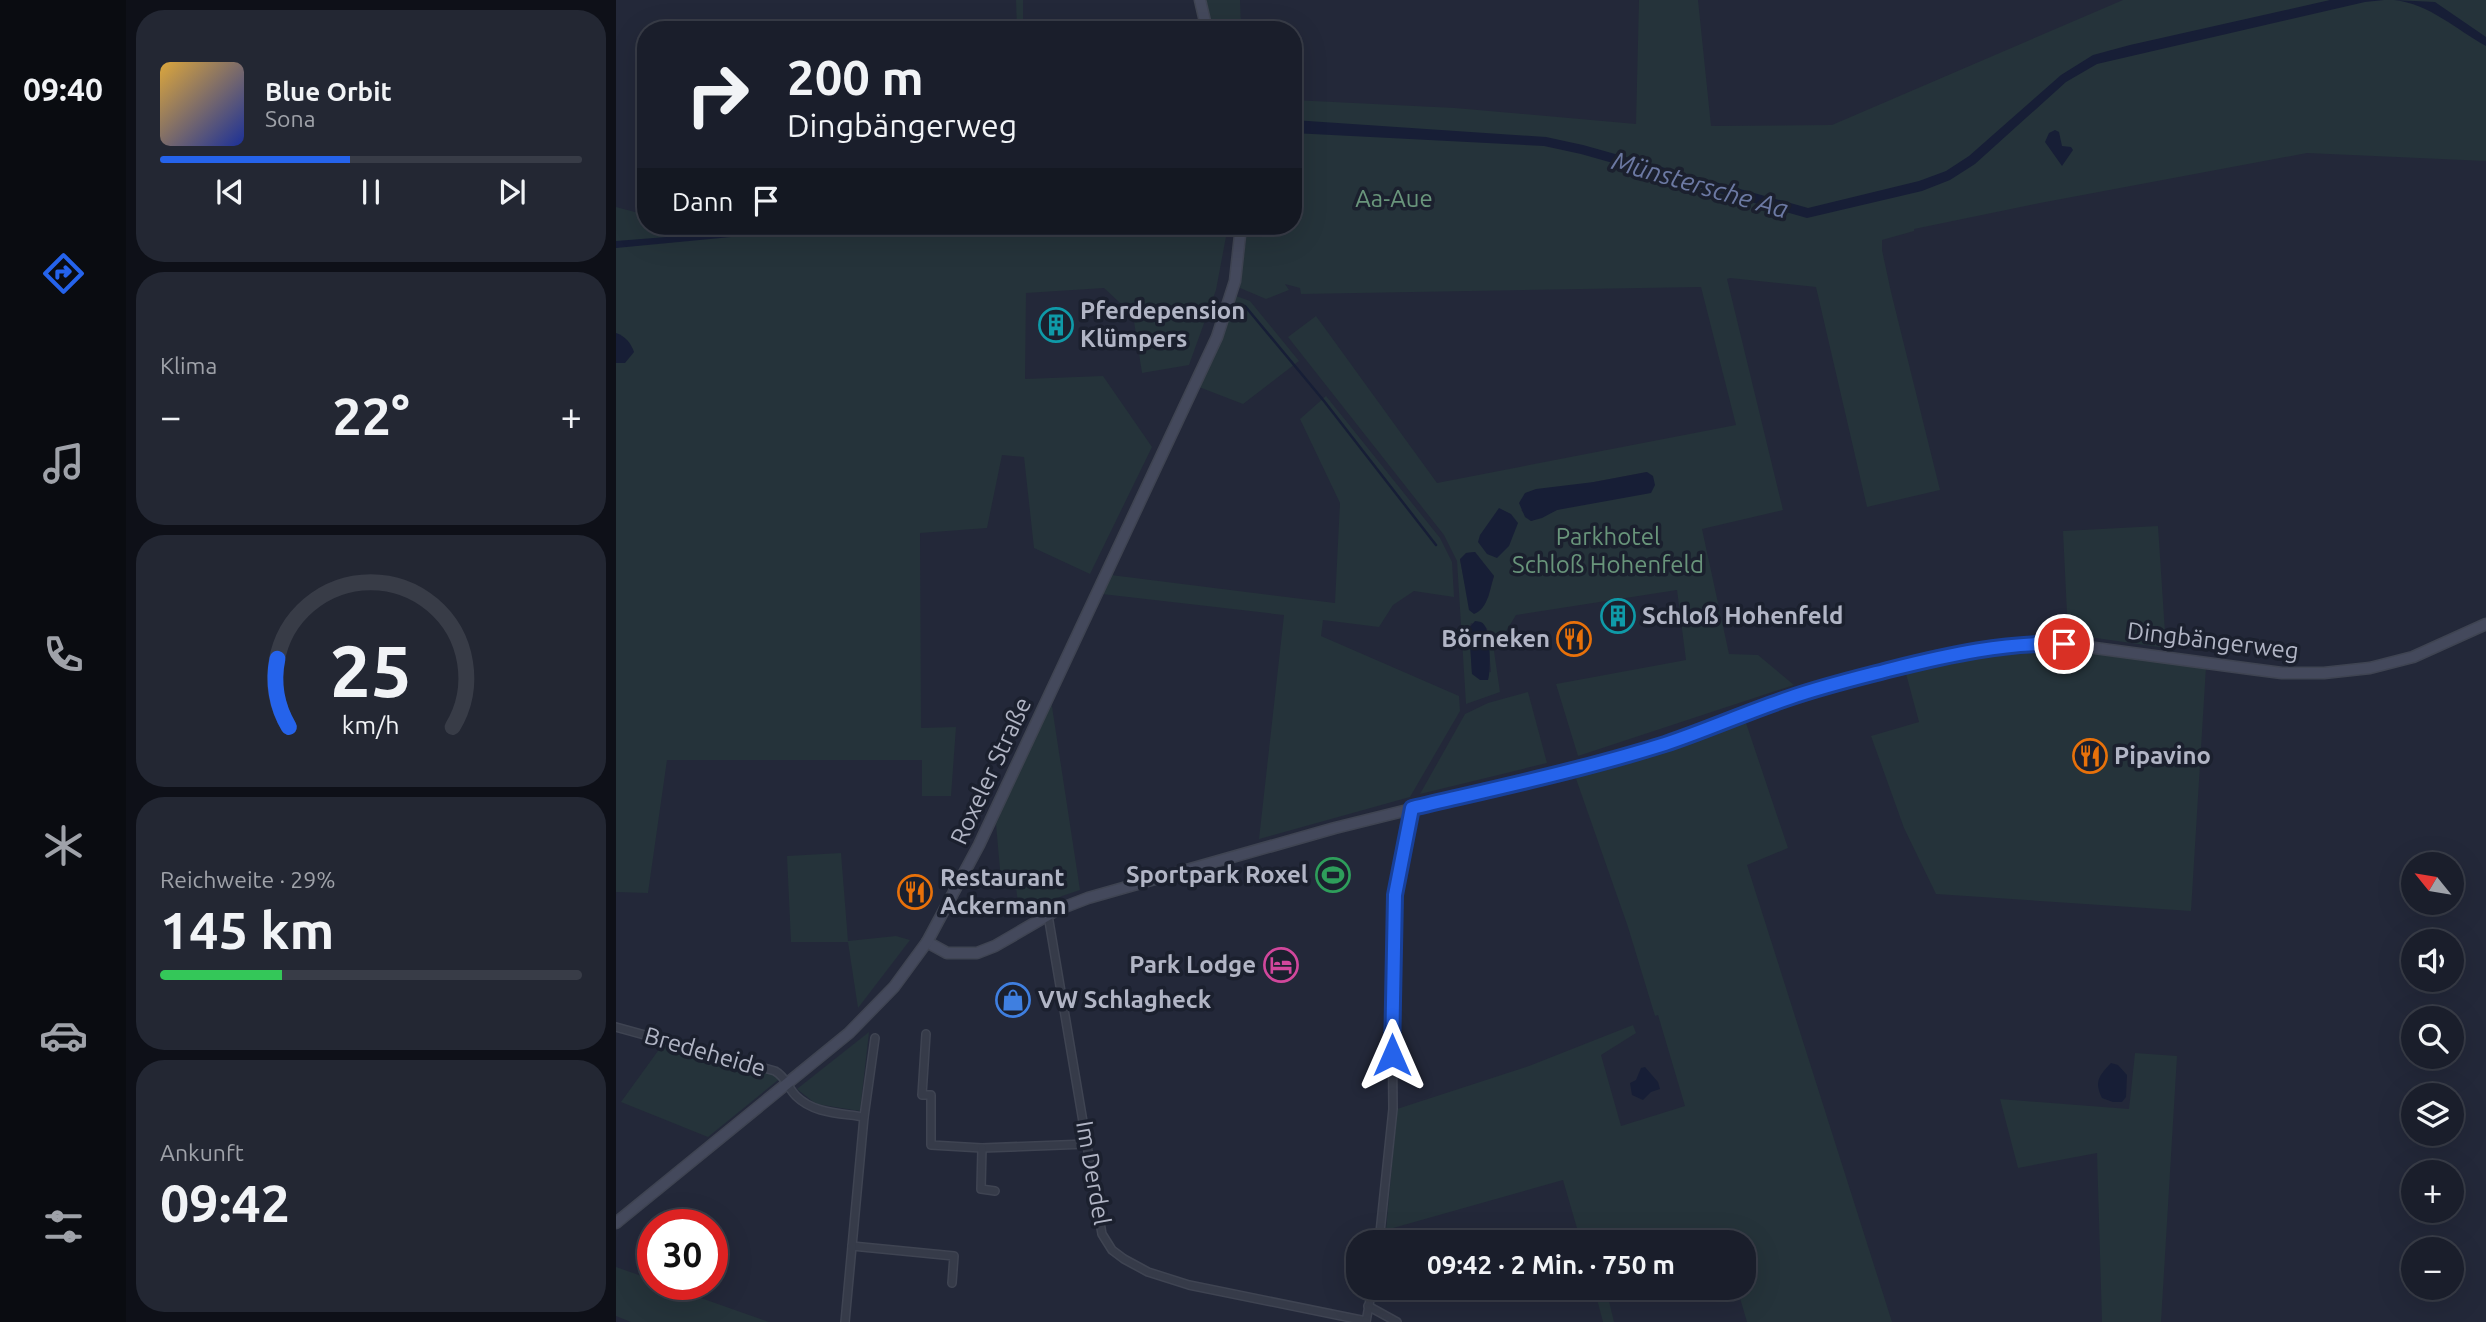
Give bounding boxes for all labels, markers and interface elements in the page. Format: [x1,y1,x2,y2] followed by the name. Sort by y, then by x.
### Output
[672,49,763,140] icon: right
[787,49,924,104] text: 200 m
[23,71,103,107] text: 09:40
[265,77,392,106] text: Blue Orbit
[265,106,315,131] text: Sona
[787,107,1017,143] text: Dingbängerweg
[1609,146,1792,224] water label: Münstersche Aa
[211,173,249,211] icon: previous
[352,173,390,211] icon: pause
[493,173,531,211] icon: next
[747,182,785,220] icon: arrive
[1355,185,1433,212] park label: Aa-Aue
[672,187,733,216] text: Dann
[39,249,88,298] icon: directions
[1080,297,1245,352] place label: Pferdepension Klümpers
[1037,306,1075,344] building icon: Pferdepension Klümpers
[160,353,217,378] text: Klima
[332,387,410,445] text: 22°
[160,395,181,437] text: −
[561,395,582,437] text: +
[39,439,88,488] icon: music
[1512,523,1704,578] park label: Parkhotel Schloß Hohenfeld
[1599,597,1637,635] building icon: Schloß Hohenfeld
[1642,602,1843,629] place label: Schloß Hohenfeld
[2034,614,2094,674] pin
[2126,617,2300,664] street label: Dingbängerweg
[1555,620,1593,658] restaurant icon: Börneken
[1441,625,1550,652] place label: Börneken
[2045,625,2083,663] icon: arrive
[330,629,412,711] text: 25
[39,630,88,679] icon: phone
[945,693,1036,849] street label: Roxeler Straße
[342,711,400,739] text: km/h
[2071,737,2109,775] restaurant icon: Pipavino
[2114,742,2211,769] place label: Pipavino
[39,821,88,870] icon: climate
[2401,852,2464,915] north arrow
[2401,852,2464,1300] map controls
[1314,856,1352,894] sports icon: Sportpark Roxel
[1126,861,1308,888] place label: Sportpark Roxel
[940,864,1067,919] place label: Restaurant Ackermann
[160,867,336,892] text: Reichweite · 29%
[896,873,934,911] restaurant icon: Restaurant Ackermann
[160,901,334,959] text: 145 km
[2401,929,2464,992] button: sound
[1262,946,1300,984] hotel icon: Park Lodge
[1129,951,1256,978] place label: Park Lodge
[994,981,1032,1019] shop icon: VW Schlagheck
[1038,986,1212,1013] place label: VW Schlagheck
[2401,1006,2464,1069] button: search
[39,1011,88,1060] icon: car
[1355,1018,1429,1092] position arrow
[641,1021,769,1082] street label: Bredeheide
[2401,1083,2464,1146] button: layers
[1071,1119,1116,1227] street label: Im Derdel
[160,1140,244,1165] text: Ankunft
[2401,1160,2464,1223] button: +
[160,1174,290,1232] text: 09:42
[39,1202,88,1251] icon: filters
[637,1209,728,1300] speed limit sign: 30
[2401,1237,2464,1300] button: −
[1427,1250,1675,1279] text: 09:42 · 2 Min. · 750 m

